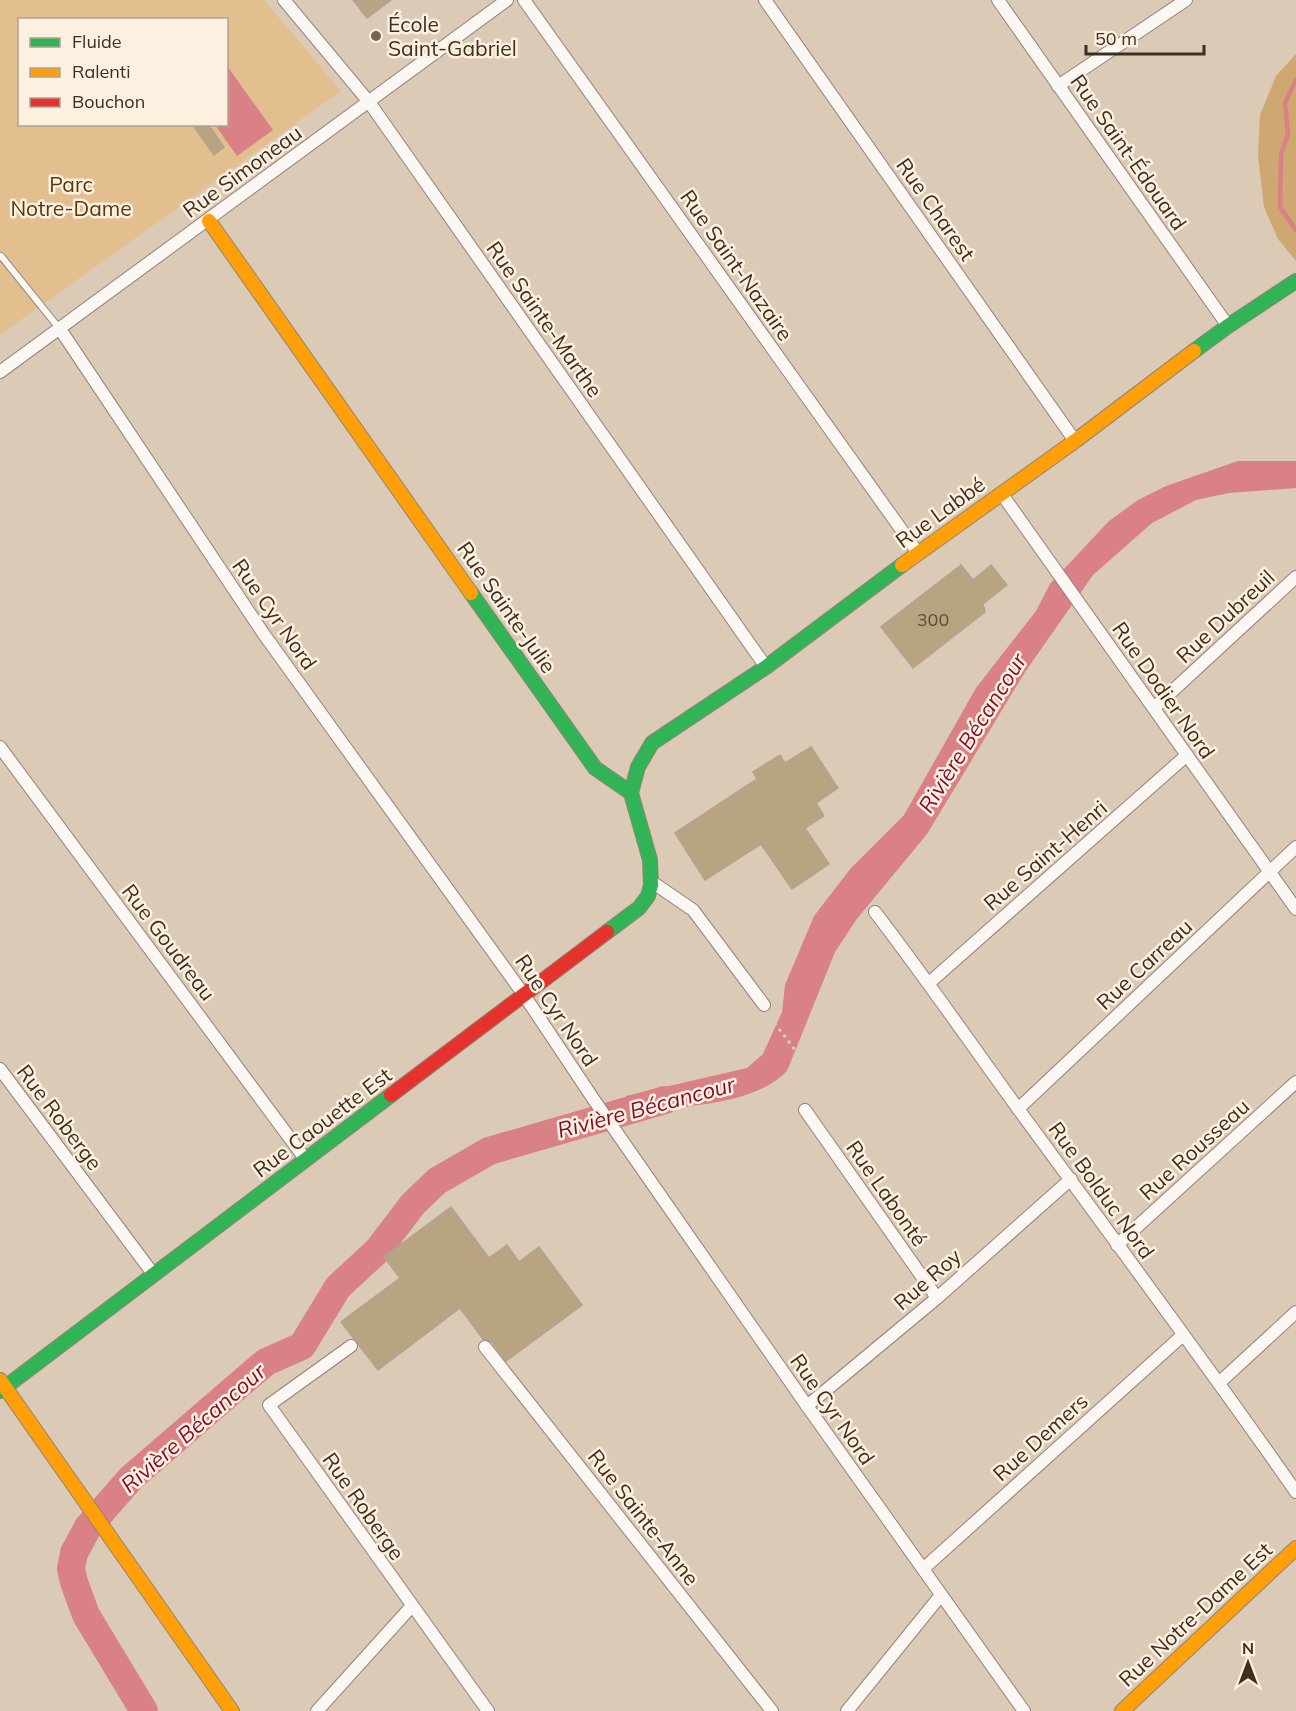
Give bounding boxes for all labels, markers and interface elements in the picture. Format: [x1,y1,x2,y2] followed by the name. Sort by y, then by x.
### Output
[388,11,517,61] place label: École Saint-Gabriel
[18,18,228,126] legend
[1086,18,1204,56] scale bar
[1095,27,1137,50] text: 50 m
[369,29,383,43] marker: École Saint-Gabriel
[72,30,122,53] text: Fluide
[72,60,130,83] text: Ralenti
[1065,69,1193,235] street label: Rue Saint-Édouard
[72,90,145,113] text: Bouchon
[178,119,306,223] street label: Rue Simoneau
[891,153,981,265] street label: Rue Charest
[10,171,132,221] park label: Parc Notre-Dame
[675,185,799,345] street label: Rue Saint-Nazaire
[481,236,609,402] street label: Rue Sainte-Marthe
[890,471,990,553] street label: Rue Labbé
[452,536,562,678] street label: Rue Sainte-Julie
[227,554,323,674] street label: Rue Cyr Nord
[1170,564,1280,668] street label: Rue Dubreuil
[917,608,949,631] house number: 300
[1107,617,1221,763] street label: Rue Dodier Nord
[912,647,1033,818] water label: Rivière Bécancour
[978,794,1112,916] street label: Rue Saint-Henri
[117,879,221,1005] street label: Rue Goudreau
[1091,913,1197,1015] street label: Rue Carreau
[510,949,604,1071] street label: Rue Cyr Nord
[12,1059,108,1175] street label: Rue Roberge
[248,1061,396,1183] street label: Rue Caouette Est
[554,1070,739,1144] water label: Rivière Bécancour
[1134,1093,1254,1205] street label: Rue Rousseau
[1044,1116,1160,1264] street label: Rue Bolduc Nord
[841,1135,933,1251] street label: Rue Labonté
[888,1243,966,1315] street label: Rue Roy
[785,1349,881,1469] street label: Rue Cyr Nord
[115,1357,272,1498] water label: Rivière Bécancour
[987,1388,1093,1486] street label: Rue Demers
[583,1444,705,1590] street label: Rue Sainte-Anne
[317,1447,411,1565] street label: Rue Roberge
[1113,1537,1277,1691] street label: Rue Notre-Dame Est
[1218,1633,1278,1693] north arrow

